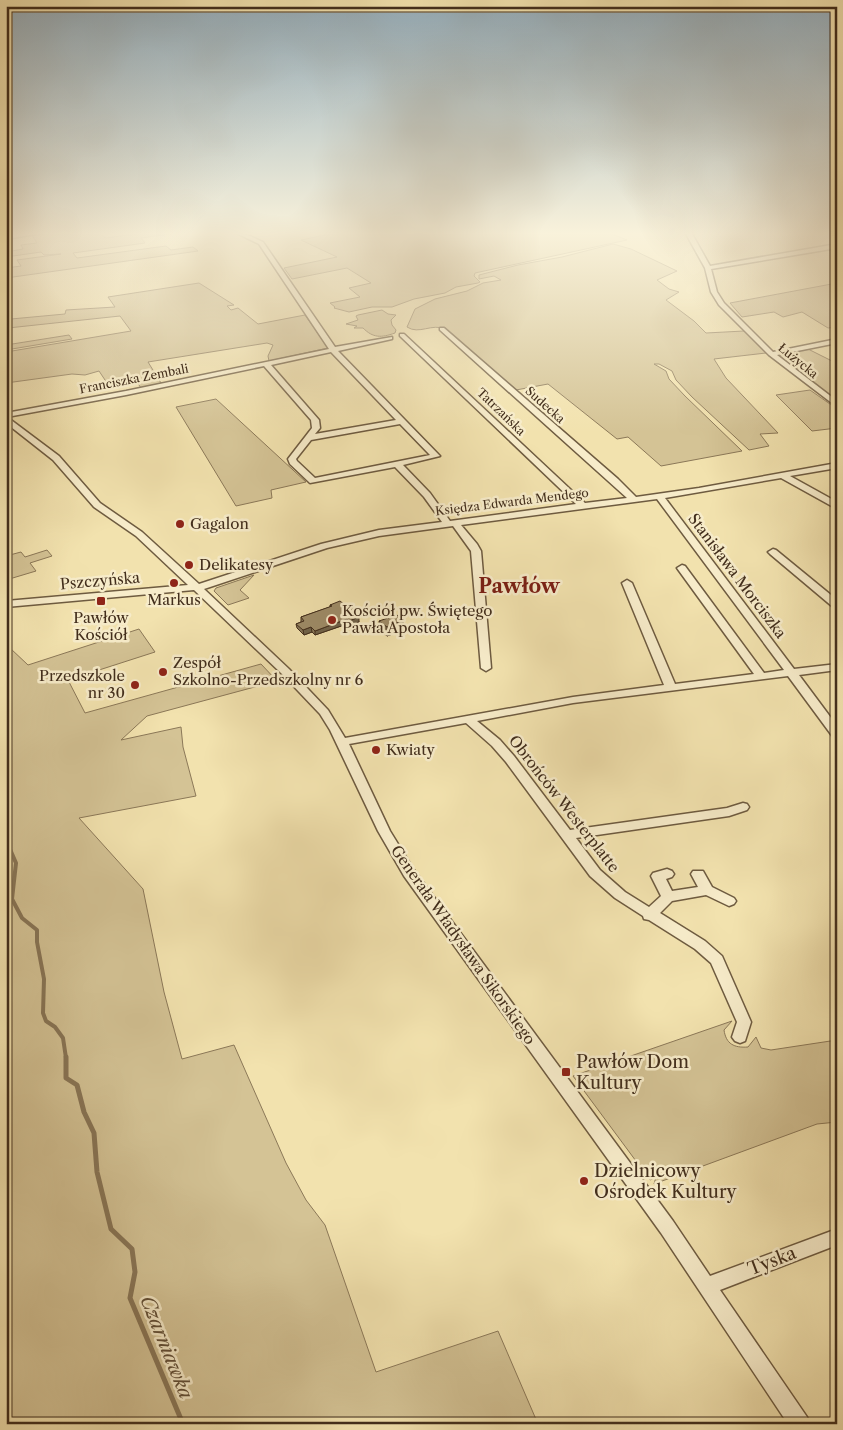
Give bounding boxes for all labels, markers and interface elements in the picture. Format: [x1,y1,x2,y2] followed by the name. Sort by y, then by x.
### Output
[775,340,822,382] street label: Łużycka
[78,361,190,396] street label: Franciszka Zembali
[523,383,569,427] street label: Sudecka
[474,385,529,439] street label: Tatrzańska
[434,485,590,518] street label: Księdza Edwarda Mendego
[684,509,791,642] street label: Stanisława Morciszka
[190,514,249,533] place label: Gagalon
[174,518,186,530] marker: Gagalon
[199,555,274,574] place label: Delikatesy
[183,559,195,571] marker: Delikatesy
[59,568,141,593] street label: Pszczyńska
[478,574,561,598] district label: Pawłów
[168,577,180,589] marker: Markus
[147,590,201,609] place label: Markus
[95,595,107,607] marker: Pawłów Kościół
[342,601,492,637] place label: Kościół pw. Świętego Pawła Apostoła
[73,608,129,644] place label: Pawłów Kościół
[326,614,338,626] marker: Kościół pw. Świętego Pawła Apostoła
[173,653,363,689] place label: Zespół Szkolno-Przedszkolny nr 6
[39,666,125,702] place label: Przedszkole nr 30
[157,666,169,678] marker: Zespół Szkolno-Przedszkolny nr 6
[129,679,141,691] marker: Przedszkole nr 30
[505,731,624,876] street label: Obrońców Westerplatte
[386,740,436,759] place label: Kwiaty
[370,744,382,756] marker: Kwiaty
[387,841,540,1048] street label: Generała Władysława Sikorskiego
[576,1051,689,1094] place label: Pawłów Dom Kultury
[560,1066,572,1078] marker: Pawłów Dom Kultury
[594,1160,738,1203] place label: Dzielnicowy Ośrodek Kultury
[578,1175,590,1187] marker: Dzielnicowy Ośrodek Kultury
[745,1242,800,1280] street label: Tyska
[135,1292,198,1403] water label: Czarniawka

